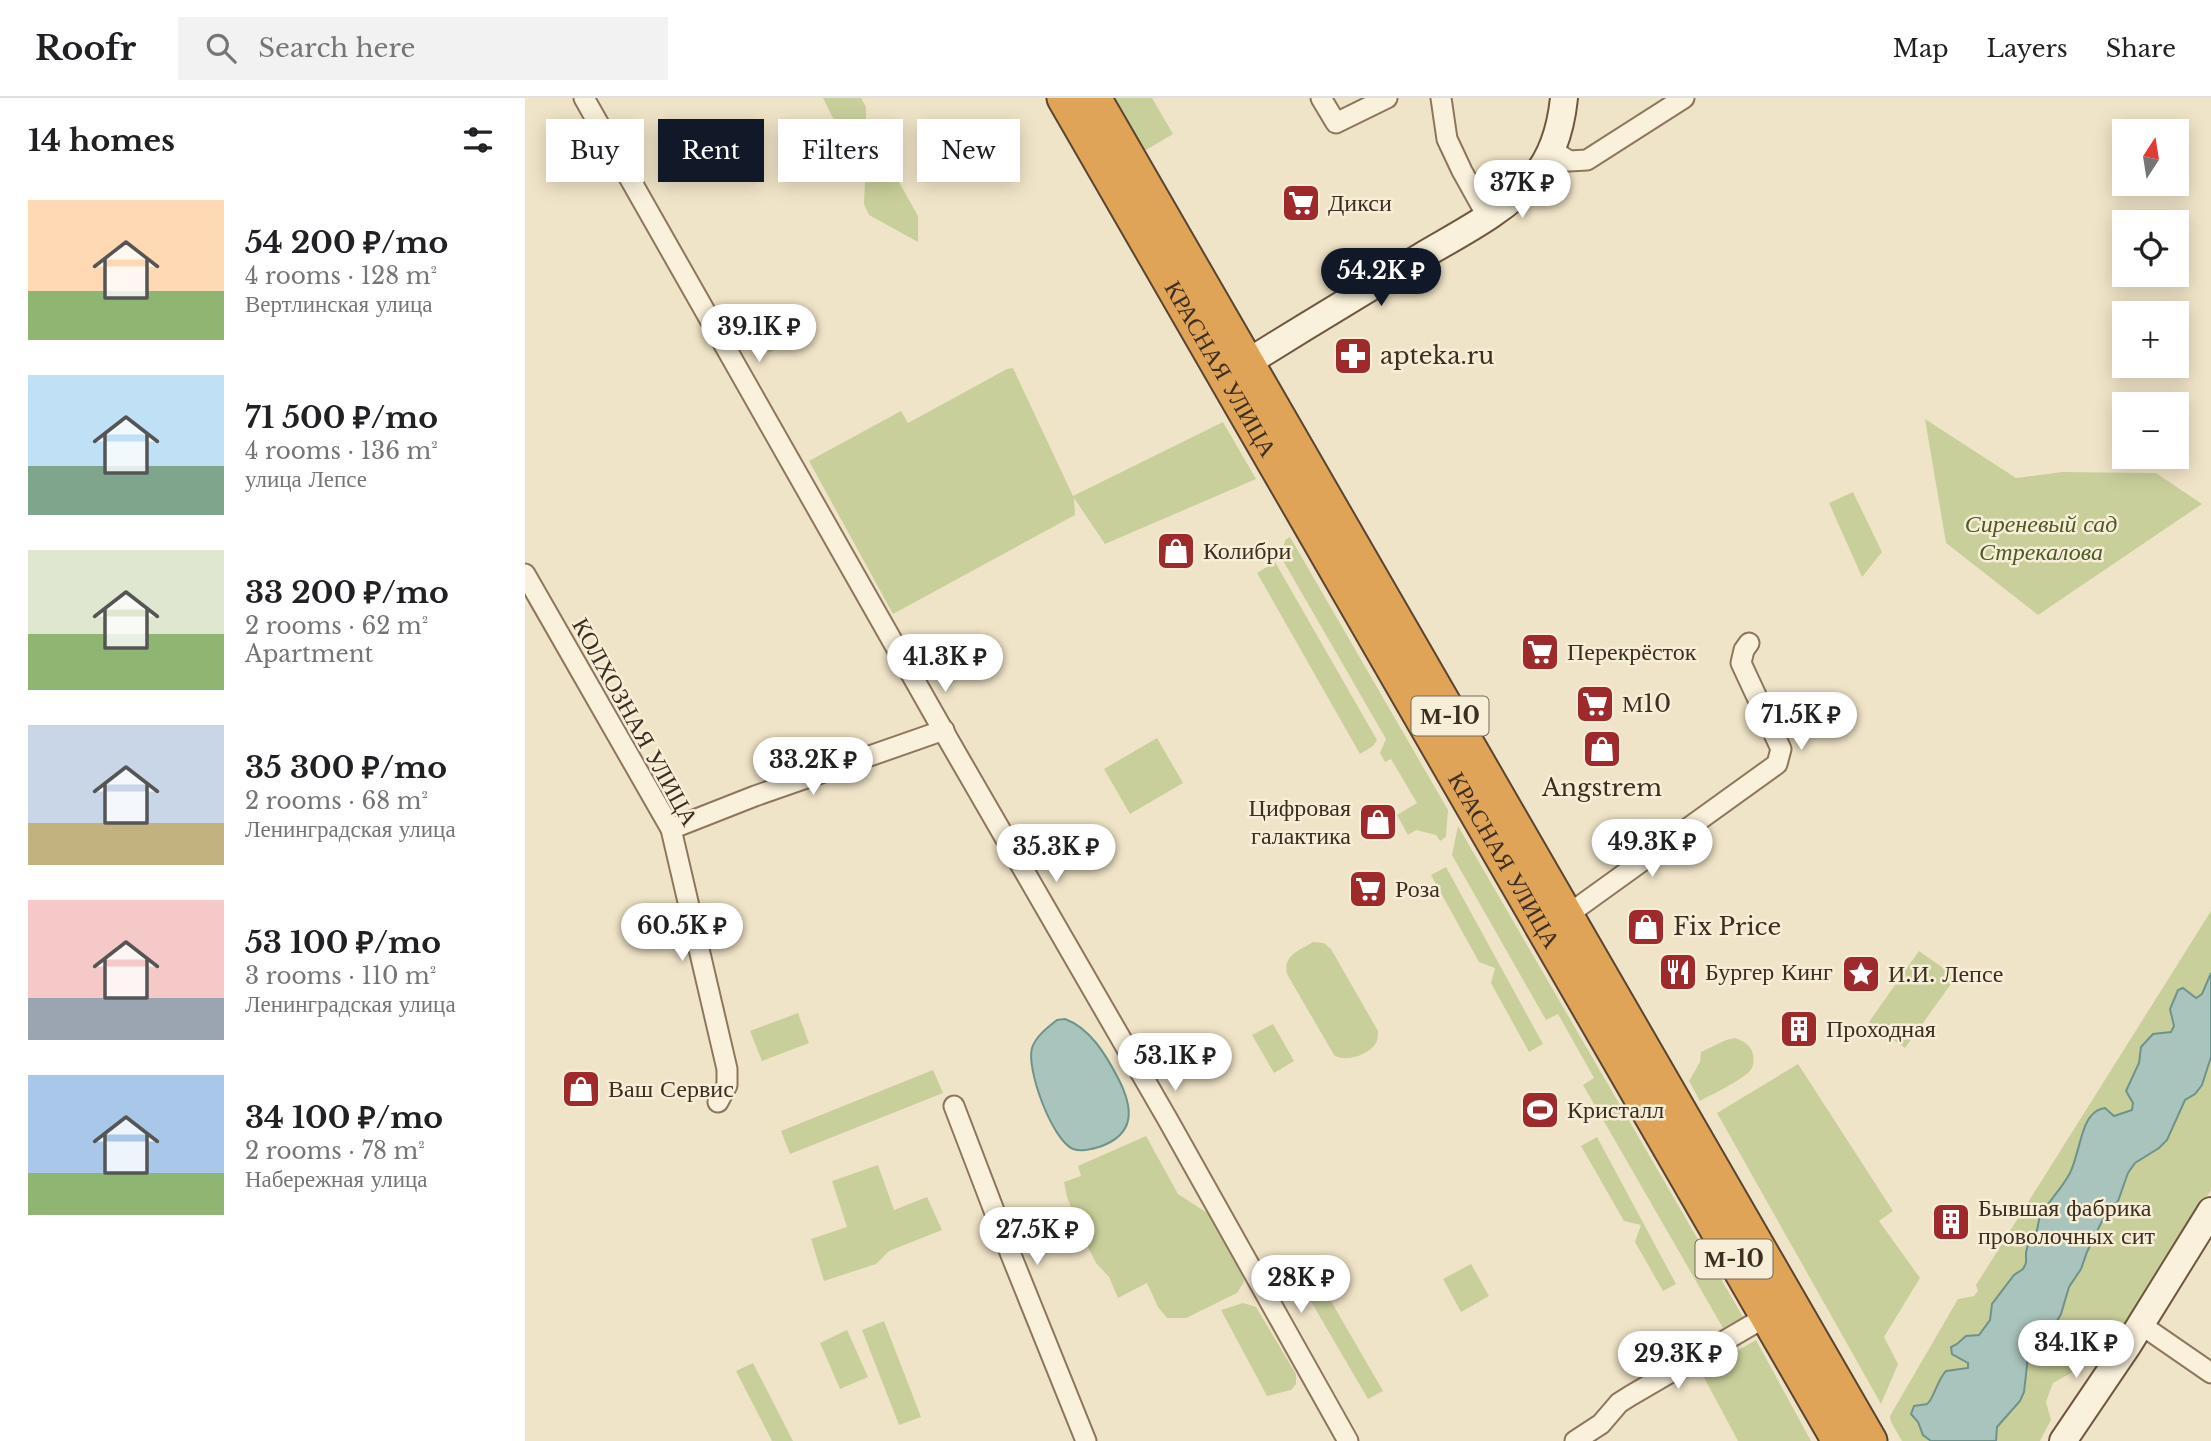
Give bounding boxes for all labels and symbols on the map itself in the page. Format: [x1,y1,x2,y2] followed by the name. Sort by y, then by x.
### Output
[2112,119,2189,196] north arrow
[1473,160,1571,220] pin: 37K ₽
[1280,182,1322,224] supermarket icon: Дикси
[1328,188,1392,217] place label: Дикси
[1316,248,1446,308] pin: 54.2K ₽
[1159,276,1283,463] street label: КРАСНАЯ УЛИЦА
[694,304,824,364] pin: 39.1K ₽
[1332,335,1374,377] pharmacy icon: apteka.ru
[1380,341,1494,370] place label: apteka.ru
[1965,509,2117,566] park label: Сиреневый сад Стрекалова
[1155,530,1197,572] shop icon: Колибри
[1203,536,1292,565] place label: Колибри
[566,613,705,831] street label: КОЛХОЗНАЯ УЛИЦА
[1519,631,1561,673] supermarket icon: Перекрёсток
[880,634,1010,694] pin: 41.3K ₽
[1567,637,1697,666] place label: Перекрёсток
[1574,683,1616,725] supermarket icon: М10
[1622,689,1671,718] place label: М10
[1736,692,1866,752] pin: 71.5K ₽
[1411,696,1489,736] road number: М-10
[1581,728,1623,770] shop icon: Angstrem
[748,738,878,797] pin: 33.2K ₽
[1442,767,1567,954] street label: КРАСНАЯ УЛИЦА
[1541,773,1662,802] place label: Angstrem
[1249,793,1351,850] place label: Цифровая галактика
[1357,801,1399,843] shop icon: Цифровая галактика
[1587,820,1717,879] pin: 49.3K ₽
[991,824,1121,884] pin: 35.3K ₽
[1347,868,1389,910] supermarket icon: Роза
[1395,874,1440,903] place label: Роза
[617,904,747,963] pin: 60.5K ₽
[1625,906,1667,948] shop icon: Fix Price
[1673,912,1781,941] place label: Fix Price
[1657,951,1699,993] restaurant icon: Бургер Кинг
[1840,953,1882,995] place icon: И.И. Лепсе
[1705,957,1833,986] place label: Бургер Кинг
[1888,959,2003,988] place label: И.И. Лепсе
[1778,1008,1820,1050] building icon: Проходная
[1826,1014,1936,1043] place label: Проходная
[1110,1034,1240,1093] pin: 53.1K ₽
[560,1068,602,1110] shop icon: Ваш Сервис
[608,1074,734,1103] place label: Ваш Сервис
[1519,1089,1561,1131] sports icon: Кристалл
[1567,1095,1664,1124] place label: Кристалл
[1978,1193,2155,1250] place label: Бывшая фабрика проволочных сит
[1930,1201,1972,1243] building icon: Бывшая фабрика проволочных сит
[972,1208,1102,1267] pin: 27.5K ₽
[1695,1240,1773,1278] road number: М-10
[1252,1256,1350,1315] pin: 28K ₽
[2011,1320,2141,1380] pin: 34.1K ₽
[1613,1332,1743,1391] pin: 29.3K ₽

